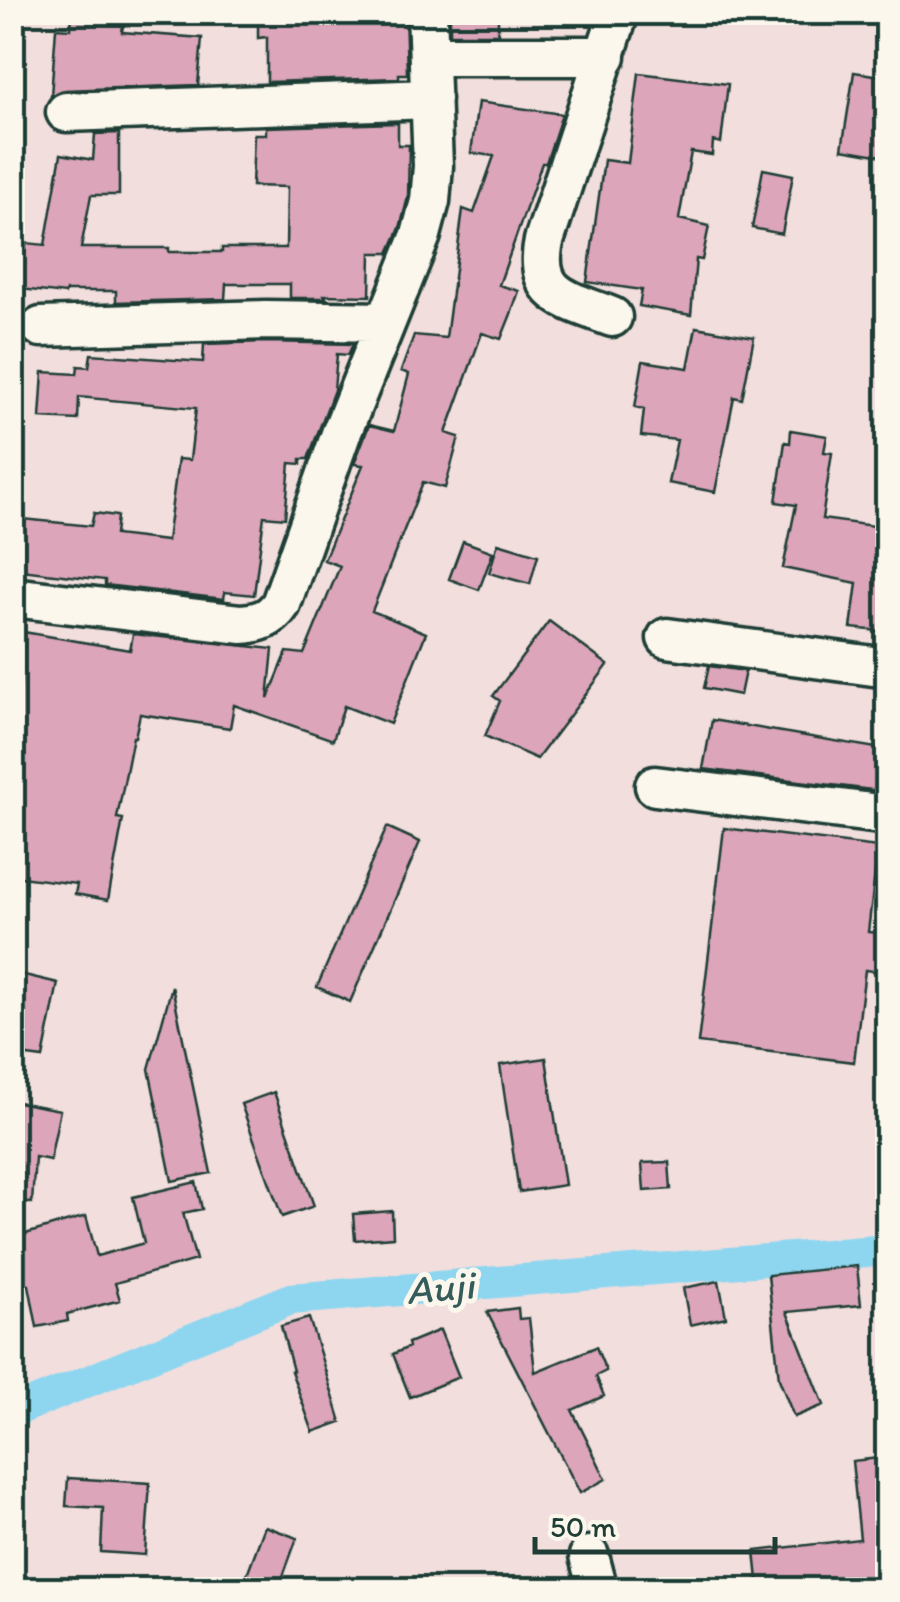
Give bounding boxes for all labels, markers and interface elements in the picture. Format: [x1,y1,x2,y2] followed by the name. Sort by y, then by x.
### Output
[404,1260,479,1314] water label: Auji
[535,1492,775,1554] scale bar
[550,1508,616,1545] text: 50 m

